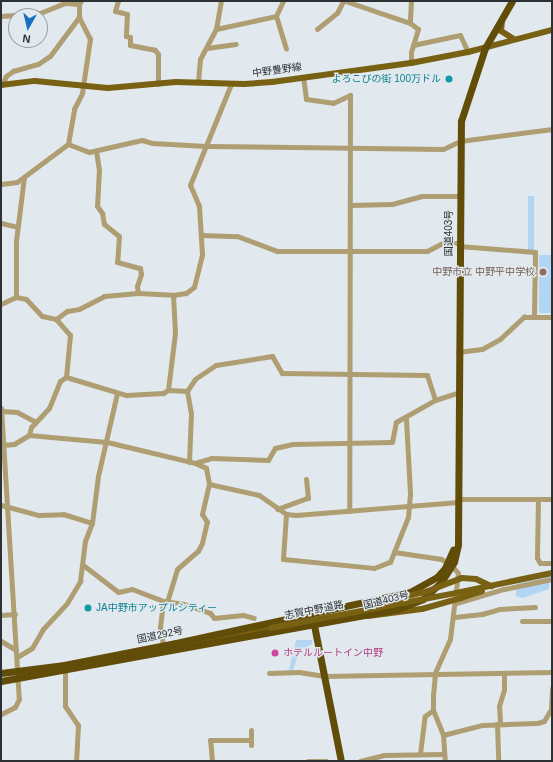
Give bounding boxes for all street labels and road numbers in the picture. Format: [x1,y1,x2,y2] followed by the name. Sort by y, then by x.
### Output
[251,61,303,79] street label: 中野豊野線
[443,210,455,256] street label: 国道403号
[362,589,410,611] street label: 国道403号
[283,598,345,622] street label: 志賀中野道路
[136,624,184,646] street label: 国道292号

